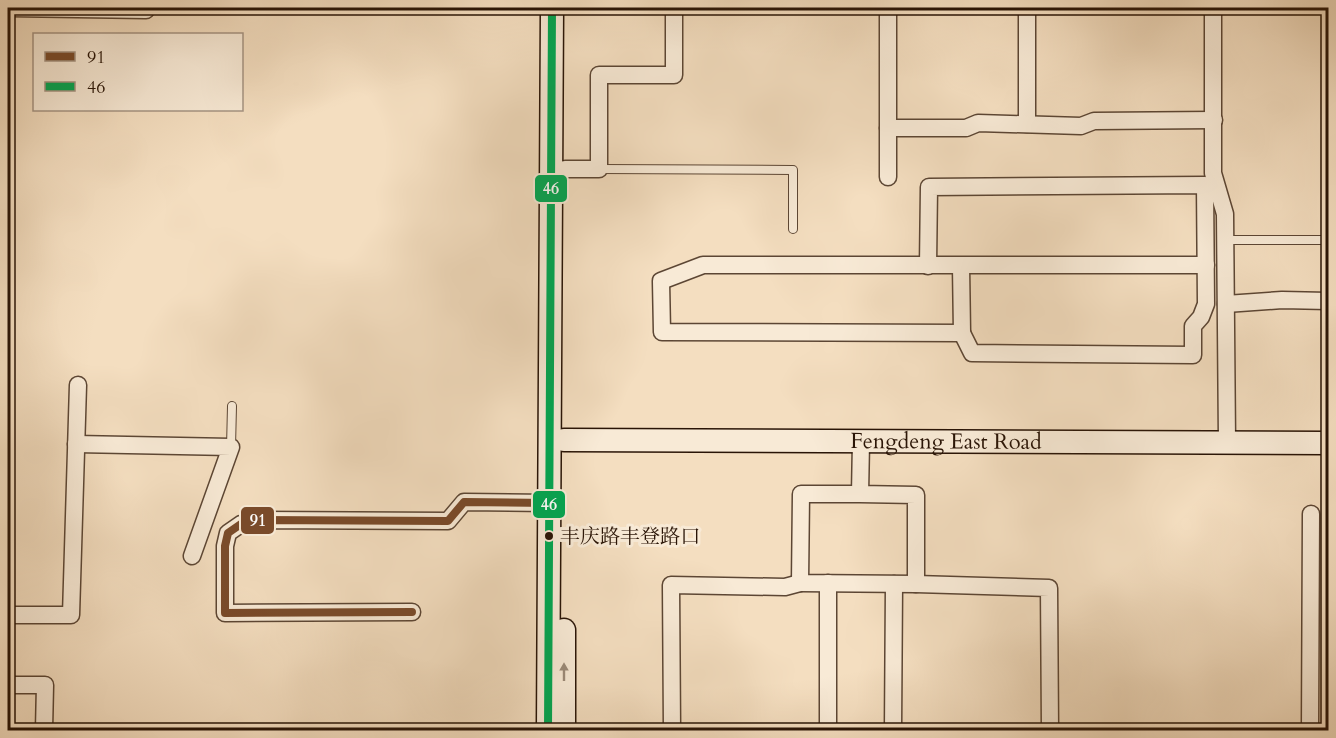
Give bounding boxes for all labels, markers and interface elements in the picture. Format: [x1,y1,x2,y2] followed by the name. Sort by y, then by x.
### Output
[33,33,243,111] legend
[87,45,105,70] text: 91
[87,75,105,100] text: 46
[534,174,568,203] line badge: 46
[543,178,559,200] text: 46
[850,426,1042,457] street label: Fengdeng East Road
[532,490,566,519] line badge: 46
[541,494,557,516] text: 46
[240,506,275,535] line badge: 91
[250,510,266,532] text: 91
[560,523,700,550] place label: 丰庆路丰登路口
[543,530,555,542] marker: 丰庆路丰登路口
[559,663,569,682] one-way arrow

